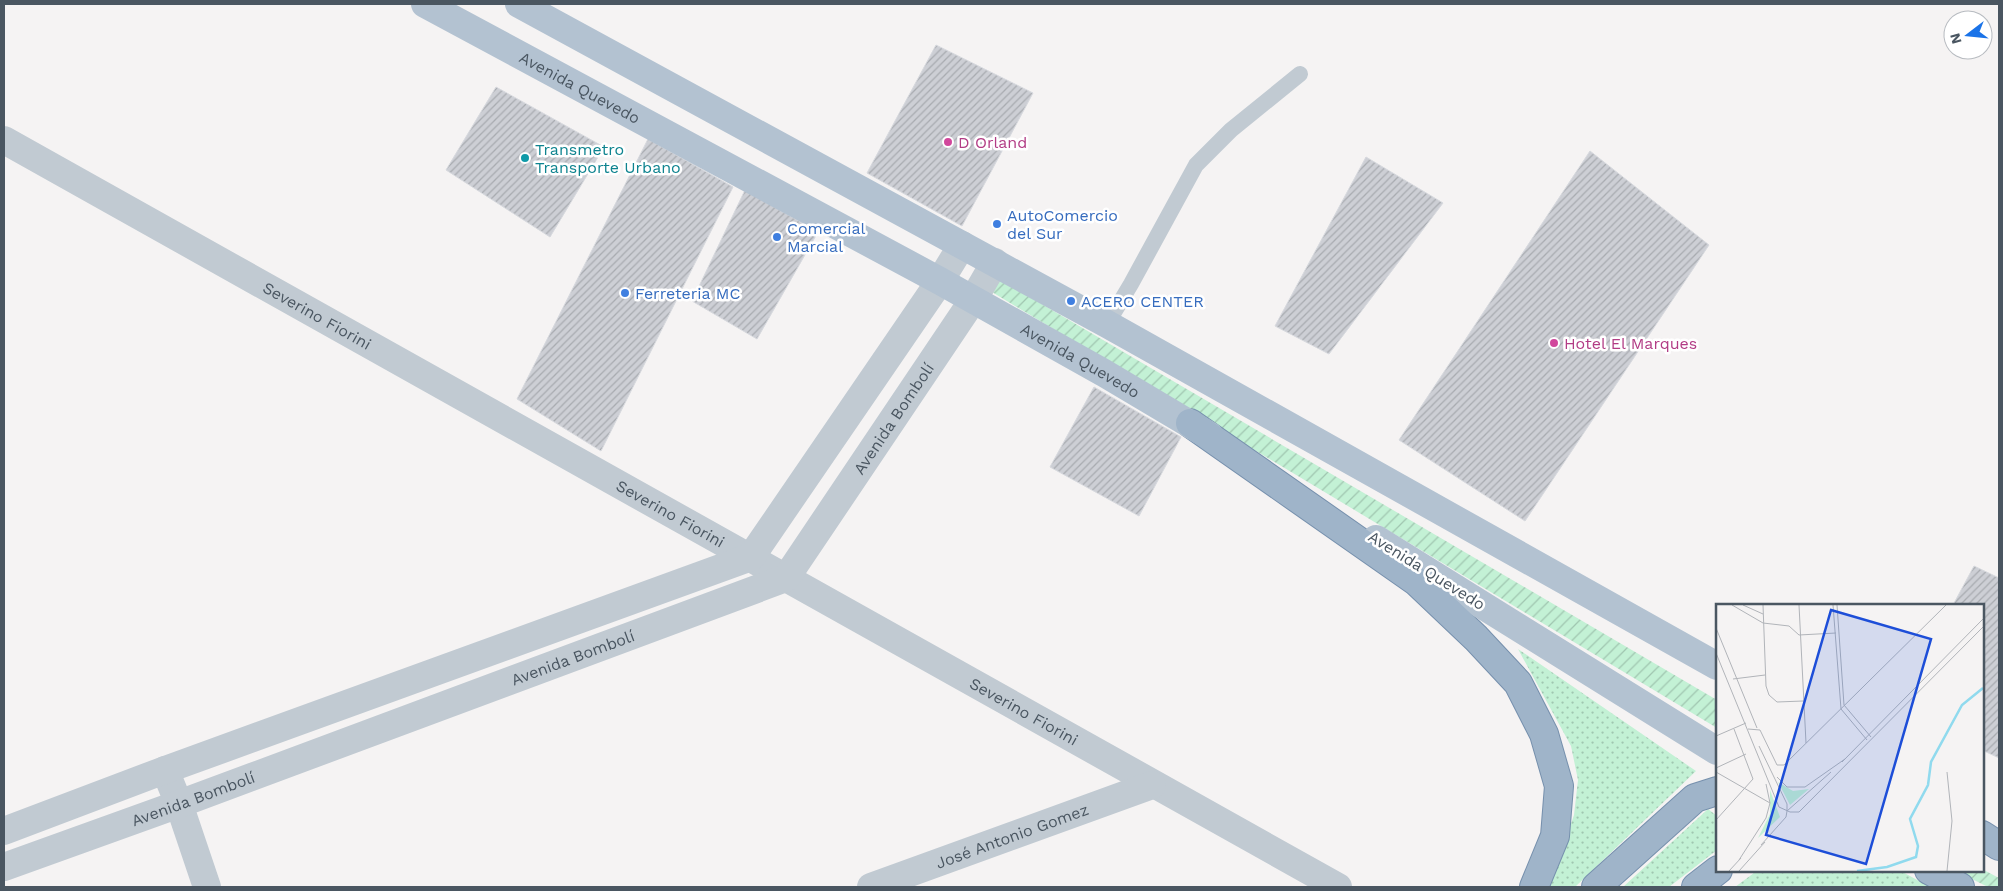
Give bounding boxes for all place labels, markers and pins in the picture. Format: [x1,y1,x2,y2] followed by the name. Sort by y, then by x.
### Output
[958,133,1027,152] place label: D Orland
[942,136,954,148] marker: D Orland
[535,140,681,177] place label: Transmetro Transporte Urbano
[519,152,531,164] marker: Transmetro Transporte Urbano
[1007,206,1118,243] place label: AutoComercio del Sur
[991,218,1003,230] marker: AutoComercio del Sur
[787,219,866,256] place label: Comercial Marcial
[771,231,783,243] marker: Comercial Marcial
[635,284,740,303] place label: Ferreteria MC
[619,287,631,299] marker: Ferreteria MC
[1081,292,1204,311] place label: ACERO CENTER
[1065,295,1077,307] marker: ACERO CENTER
[1564,334,1697,353] place label: Hotel El Marques
[1548,337,1560,349] marker: Hotel El Marques

